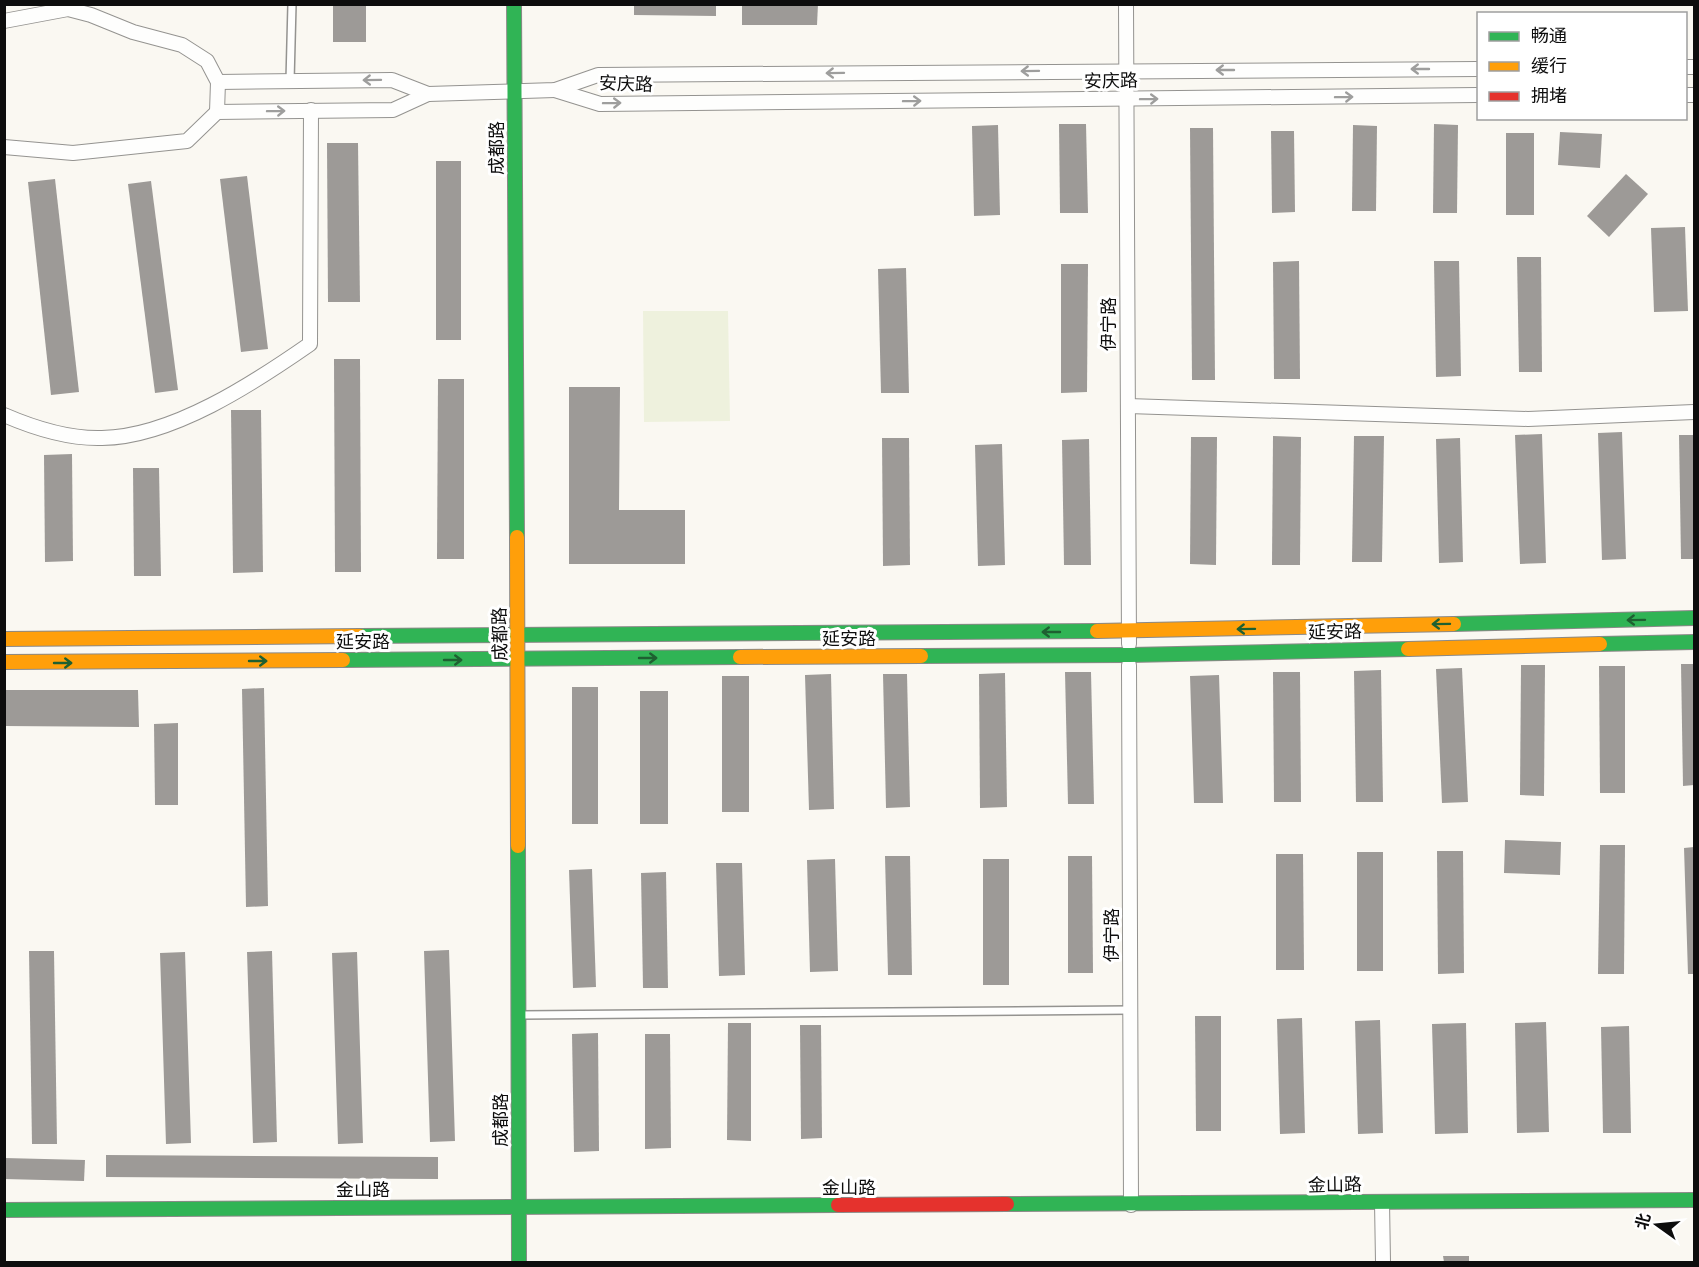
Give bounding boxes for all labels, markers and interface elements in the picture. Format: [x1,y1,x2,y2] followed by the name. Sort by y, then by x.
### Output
[1477,12,1687,120] legend
[1531,25,1567,47] text: 畅通
[1531,55,1567,77] text: 缓行
[1411,63,1431,75] one-way arrow
[1216,64,1236,76] one-way arrow
[1021,65,1041,77] one-way arrow
[826,67,846,79] one-way arrow
[1084,70,1138,92] street label: 安庆路
[599,72,653,96] street label: 安庆路
[363,74,383,86] one-way arrow
[1531,85,1567,107] text: 拥堵
[1333,91,1353,102] one-way arrow
[1138,93,1158,104] one-way arrow
[901,95,921,107] one-way arrow
[601,98,621,109] one-way arrow
[265,105,285,117] one-way arrow
[486,121,508,175] street label: 成都路
[1098,297,1120,351] street label: 伊宁路
[489,607,511,661] street label: 成都路
[1627,614,1647,626] one-way arrow
[1432,618,1452,630] one-way arrow
[1308,621,1362,643] street label: 延安路
[1237,623,1257,634] one-way arrow
[1042,626,1062,638] one-way arrow
[822,628,876,650] street label: 延安路
[336,631,390,653] street label: 延安路
[637,652,657,664] one-way arrow
[442,654,462,666] one-way arrow
[247,655,267,667] one-way arrow
[52,657,72,669] one-way arrow
[1101,908,1123,962] street label: 伊宁路
[490,1093,512,1147] street label: 成都路
[1308,1174,1362,1196] street label: 金山路
[822,1177,876,1199] street label: 金山路
[336,1179,390,1201] street label: 金山路
[1627,1195,1687,1255] north arrow
[1631,1211,1654,1231] text: 北

